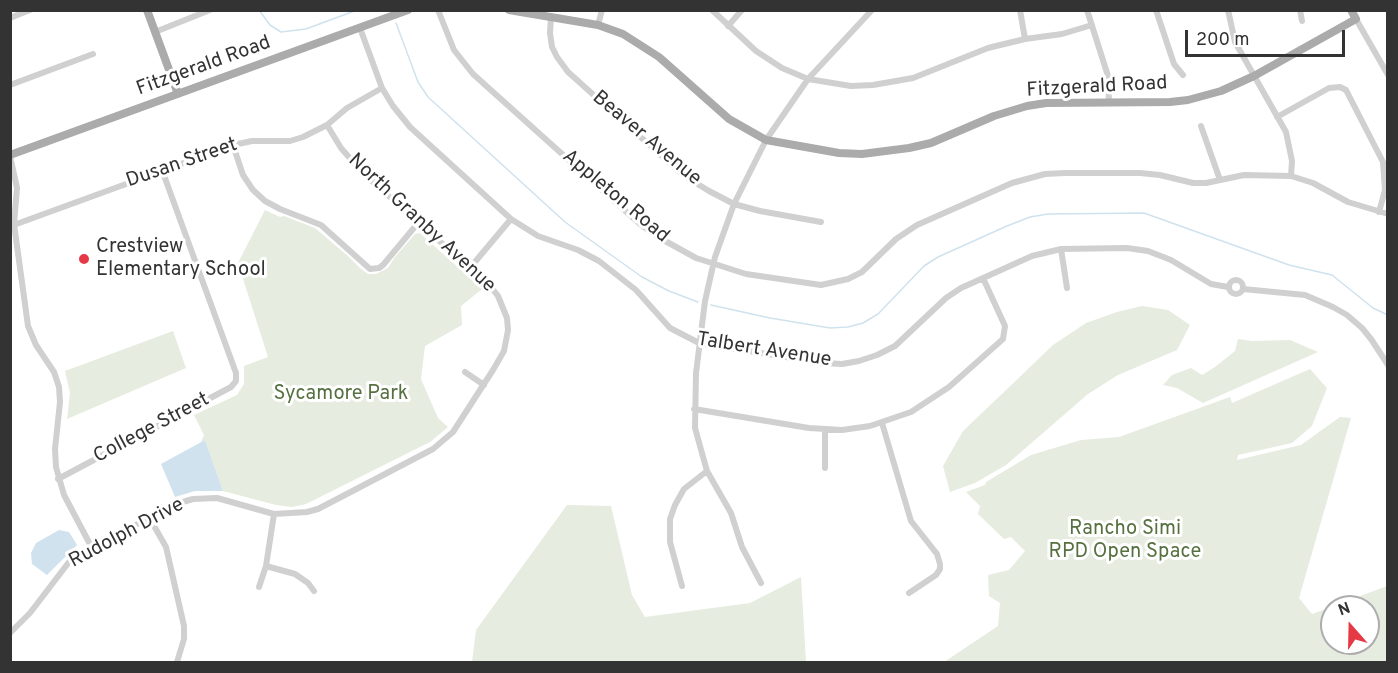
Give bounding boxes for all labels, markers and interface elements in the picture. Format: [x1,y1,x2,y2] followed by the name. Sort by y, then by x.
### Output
[1188,18,1348,56] scale bar
[1196,29,1249,52] text: 200 m
[134,32,274,102] street label: Fitzgerald Road
[1026,72,1168,104] street label: Fitzgerald Road
[587,86,705,192] street label: Beaver Avenue
[123,134,241,194] street label: Dusan Street
[557,145,673,249] street label: Appleton Road
[342,149,500,299] street label: North Granby Avenue
[96,236,266,283] place label: Crestview Elementary School
[77,252,91,266] marker: Crestview Elementary School
[695,329,833,373] street label: Talbert Avenue
[274,383,408,407] park label: Sycamore Park
[90,388,214,470] street label: College Street
[66,494,188,574] street label: Rudolph Drive
[1049,518,1201,565] park label: Rancho Simi RPD Open Space
[1320,595,1380,655] north arrow
[1336,599,1353,621] text: N

